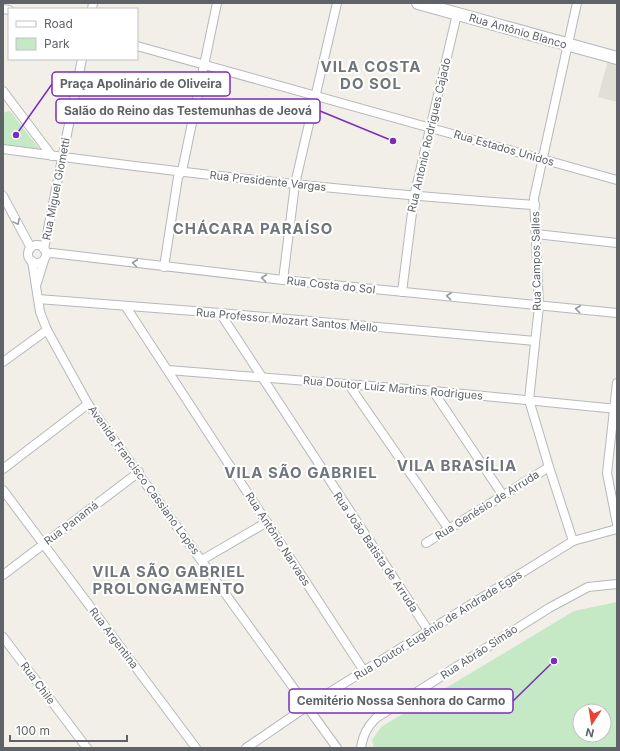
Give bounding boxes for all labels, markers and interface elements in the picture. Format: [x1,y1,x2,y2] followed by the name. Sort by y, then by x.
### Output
[8,8,138,60] legend
[467,10,569,52] street label: Rua Antônio Blanco
[44,16,73,31] text: Road
[44,36,70,51] text: Park
[404,56,454,214] street label: Rua Antonio Rodrigues Cajado
[321,57,422,93] district label: VILA COSTA DO SOL
[52,72,230,96] callout: Praça Apolinário de Oliveira
[60,76,222,91] text: Praça Apolinário de Oliveira
[56,99,320,123] callout: Salão do Reino das Testemunhas de Jeová
[64,103,312,118] text: Salão do Reino das Testemunhas de Jeová
[452,127,556,169] street label: Rua Estados Unidos
[39,137,73,241] street label: Rua Miguel Giometti
[209,168,327,194] street label: Rua Presidente Vargas
[528,211,544,311] street label: Rua Campos Salles
[12,218,20,225] one-way arrow
[173,219,333,238] district label: CHÁCARA PARAÍSO
[132,259,138,268] one-way arrow
[261,273,267,282] one-way arrow
[286,273,376,297] street label: Rua Costa do Sol
[446,292,452,301] one-way arrow
[195,305,379,335] street label: Rua Professor Mozart Santos Mello
[575,305,581,314] one-way arrow
[302,373,484,403] street label: Rua Doutor Luiz Martins Rodrigues
[85,403,203,557] street label: Avenida Francisco Cassiano Lopes
[397,456,517,475] district label: VILA BRASÍLIA
[224,463,378,482] district label: VILA SÃO GABRIEL
[432,467,542,543] street label: Rua Genésio de Arruda
[242,489,314,589] street label: Rua Antônio Narvaes
[331,489,421,615] street label: Rua João Batista de Arruda
[41,498,101,548] street label: Rua Panamá
[92,562,246,598] district label: VILA SÃO GABRIEL PROLONGAMENTO
[351,567,525,683] street label: Rua Doutor Eugênio de Andrade Egas
[86,605,142,671] street label: Rua Argentina
[438,622,521,682] street label: Rua Abrão Simão
[18,659,58,707] street label: Rua Chile
[289,689,513,713] callout: Cemitério Nossa Senhora do Carmo
[297,693,505,708] text: Cemitério Nossa Senhora do Carmo
[572,703,612,743] north arrow
[10,717,127,743] scale bar
[16,723,50,738] text: 100 m
[584,725,595,741] text: N

